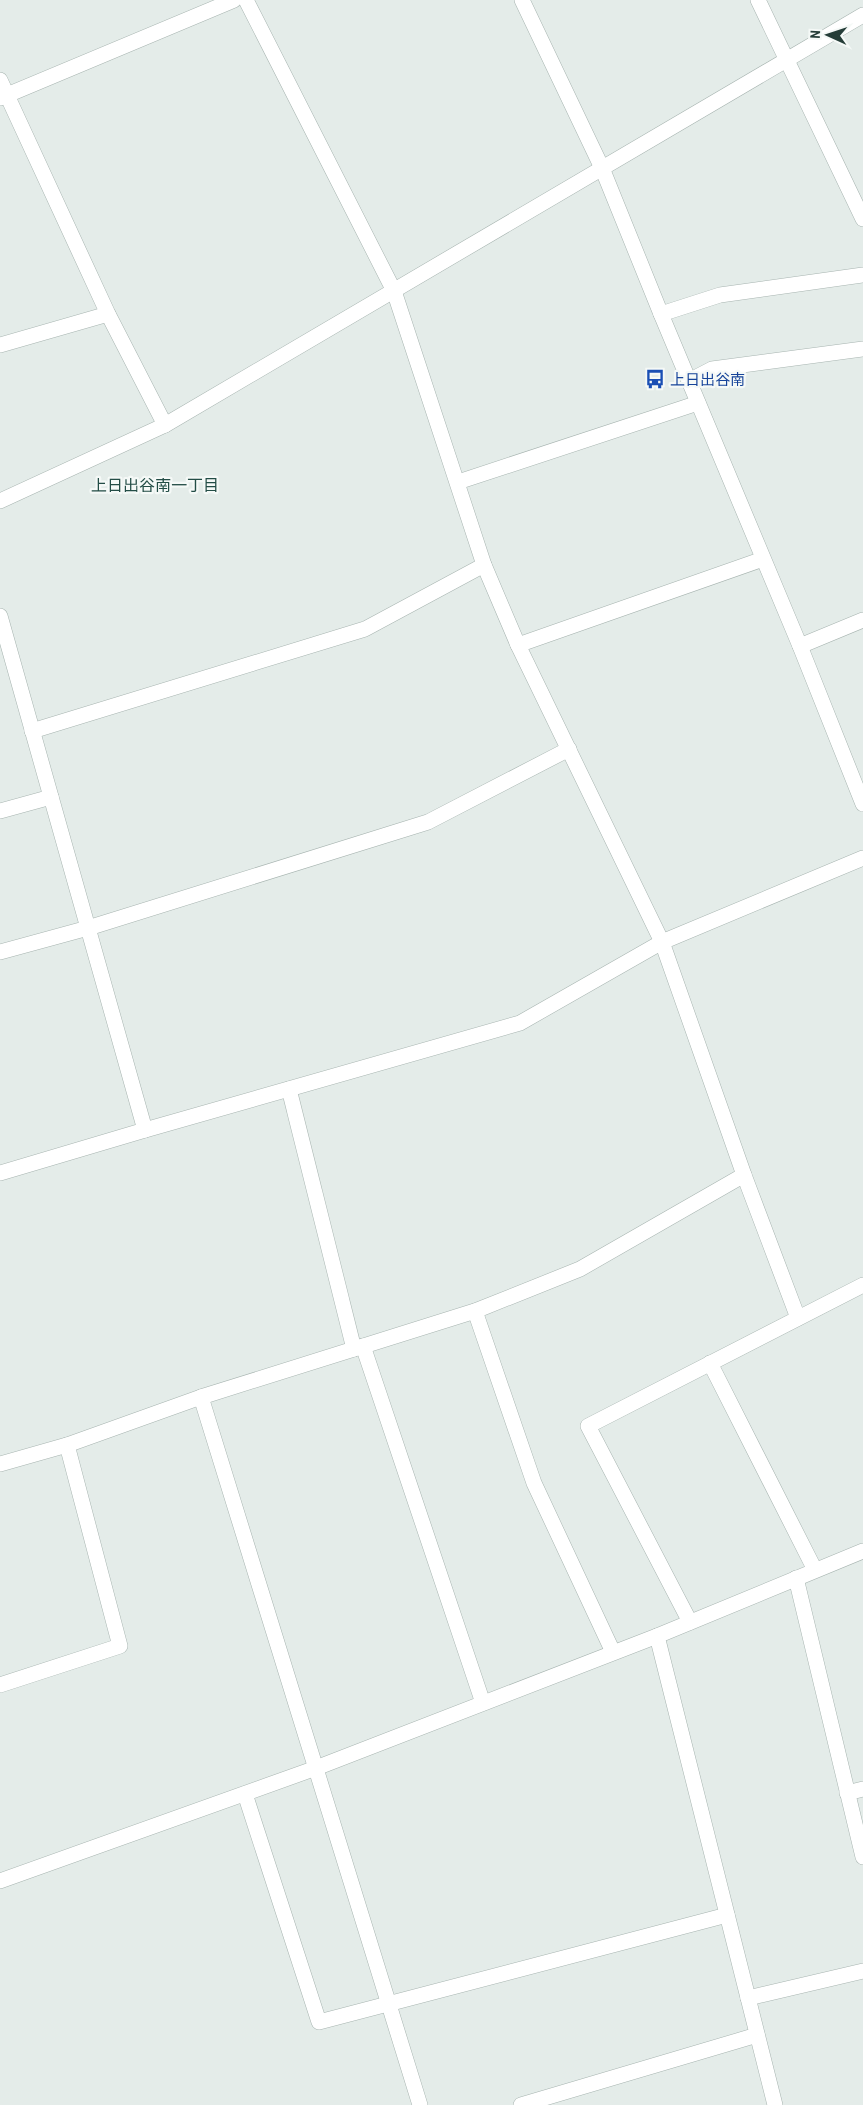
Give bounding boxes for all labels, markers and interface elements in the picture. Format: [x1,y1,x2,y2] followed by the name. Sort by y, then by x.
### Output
[803,10,853,60] north arrow
[806,30,824,39] text: N
[644,368,666,390] bus stop icon: 上日出谷南
[670,369,745,390] place label: 上日出谷南
[91,474,219,496] district label: 上日出谷南一丁目

